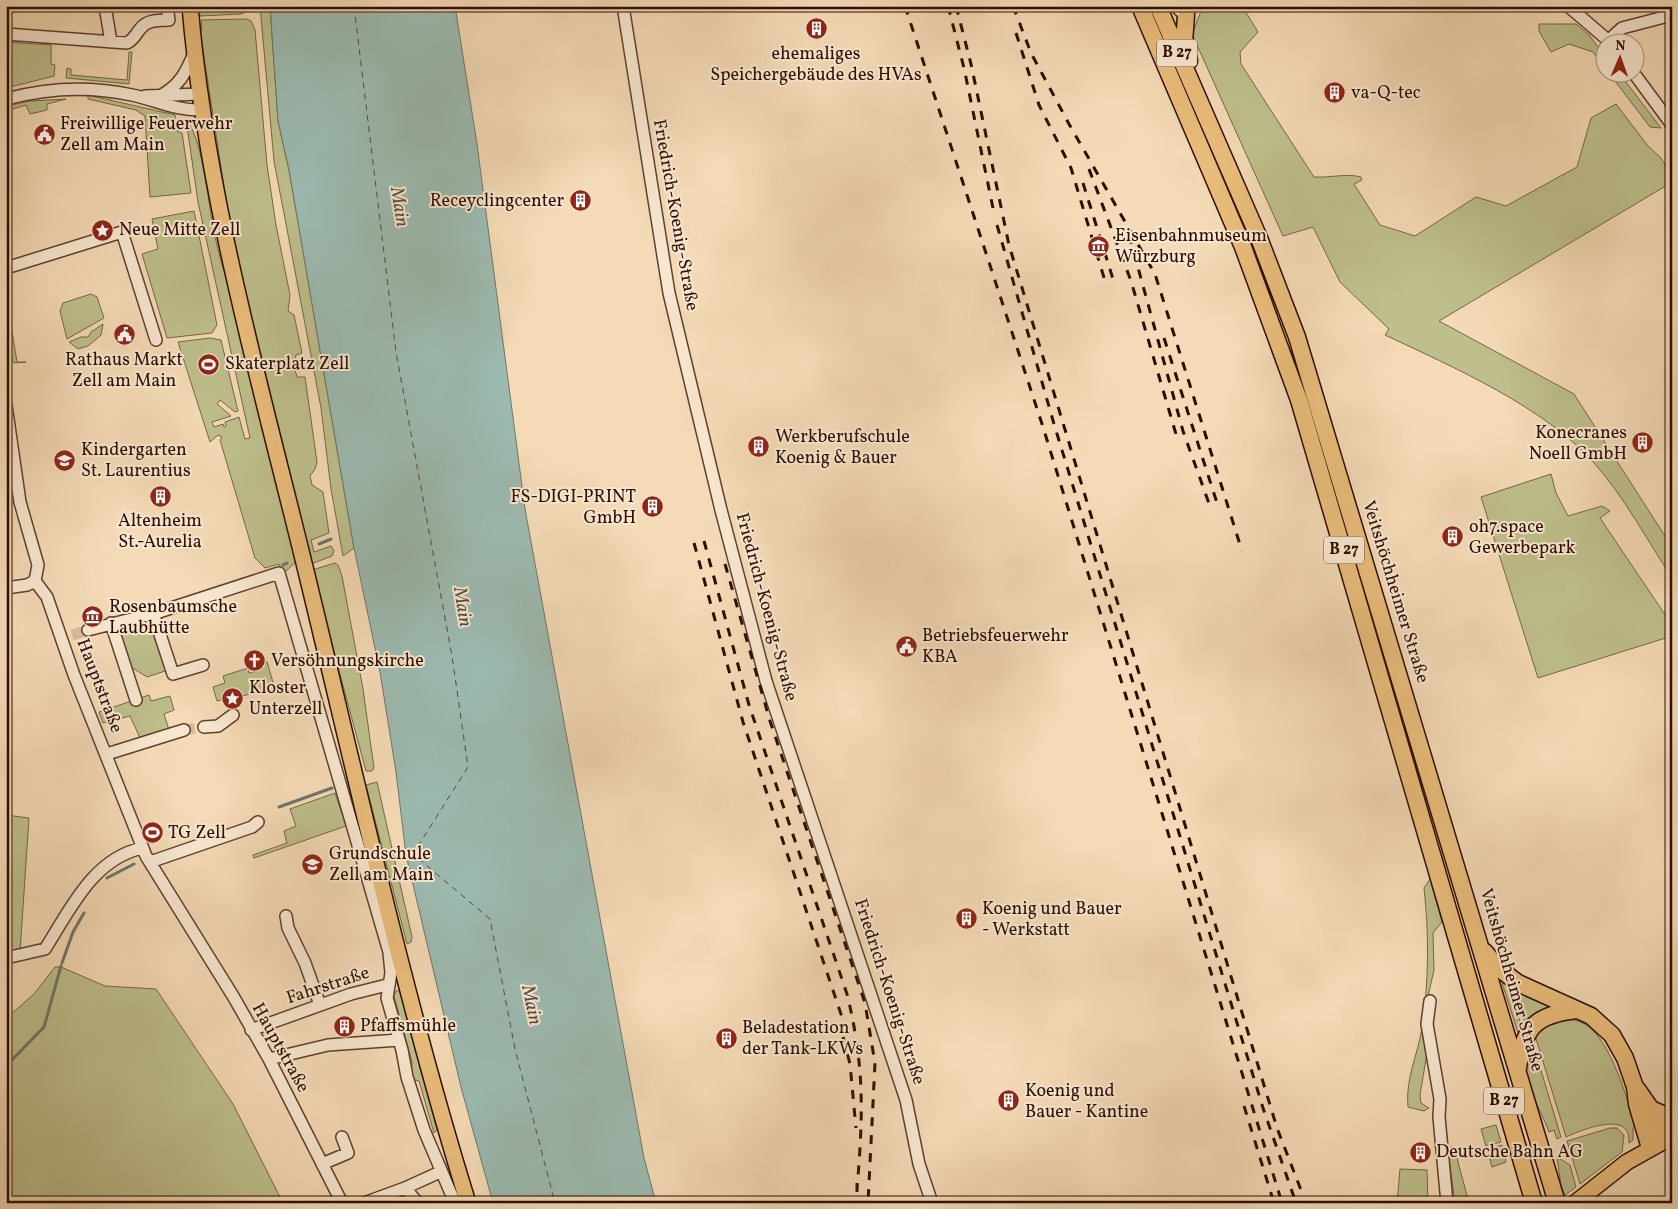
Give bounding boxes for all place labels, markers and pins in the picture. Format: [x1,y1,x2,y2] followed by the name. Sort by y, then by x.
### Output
[804,17,828,41] building icon: ehemaliges Speichergebäude des HVAs
[710,42,922,88] place label: ehemaliges Speichergebäude des HVAs
[1323,81,1347,105] building icon: va-Q-tec
[1351,81,1421,106] place label: va-Q-tec
[60,112,233,158] place label: Freiwillige Feuerwehr Zell am Main
[32,122,56,146] public building icon: Freiwillige Feuerwehr Zell am Main
[430,189,564,214] place label: Receyclingcenter
[568,189,592,213] building icon: Receyclingcenter
[91,218,115,242] place icon: Neue Mitte Zell
[119,218,240,243] place label: Neue Mitte Zell
[1115,224,1267,270] place label: Eisenbahnmuseum Würzburg
[1087,234,1111,258] museum icon: Eisenbahnmuseum Würzburg
[112,323,136,347] public building icon: Rathaus Markt Zell am Main
[65,348,183,394] place label: Rathaus Markt Zell am Main
[197,352,221,376] sports icon: Skaterplatz Zell
[225,352,349,377] place label: Skaterplatz Zell
[1529,421,1627,467] place label: Konecranes Noell GmbH
[775,425,910,471] place label: Werkberufschule Koenig & Bauer
[1631,431,1655,455] building icon: Konecranes Noell GmbH
[747,435,771,459] building icon: Werkberufschule Koenig & Bauer
[81,438,191,484] place label: Kindergarten St. Laurentius
[53,448,77,472] school or university icon: Kindergarten St. Laurentius
[148,484,172,508] building icon: Altenheim St.-Aurelia
[510,485,636,531] place label: FS-DIGI-PRINT GmbH
[640,495,664,519] building icon: FS-DIGI-PRINT GmbH
[118,509,202,555] place label: Altenheim St.-Aurelia
[1469,515,1576,561] place label: oh7.space Gewerbepark
[1441,525,1465,549] building icon: oh7.space Gewerbepark
[109,595,237,641] place label: Rosenbaumsche Laubhütte
[81,605,105,629] museum icon: Rosenbaumsche Laubhütte
[922,624,1069,670] place label: Betriebsfeuerwehr KBA
[894,634,918,658] public building icon: Betriebsfeuerwehr KBA
[243,649,267,673] church icon: Versöhnungskirche
[271,649,424,674] place label: Versöhnungskirche
[249,676,322,722] place label: Kloster Unterzell
[221,686,245,710] place icon: Kloster Unterzell
[140,821,164,845] sports icon: TG Zell
[168,821,226,846] place label: TG Zell
[329,842,434,888] place label: Grundschule Zell am Main
[301,852,325,876] school or university icon: Grundschule Zell am Main
[982,897,1122,943] place label: Koenig und Bauer - Werkstatt
[954,907,978,931] building icon: Koenig und Bauer - Werkstatt
[332,1014,356,1038] building icon: Pfaffsmühle
[360,1014,456,1039] place label: Pfaffsmühle
[742,1016,863,1062] place label: Beladestation der Tank-LKWs
[714,1026,738,1050] building icon: Beladestation der Tank-LKWs
[1025,1079,1148,1125] place label: Koenig und Bauer - Kantine
[997,1089,1021,1113] building icon: Koenig und Bauer - Kantine
[1408,1140,1432,1164] building icon: Deutsche Bahn AG
[1436,1140,1583,1165] place label: Deutsche Bahn AG

